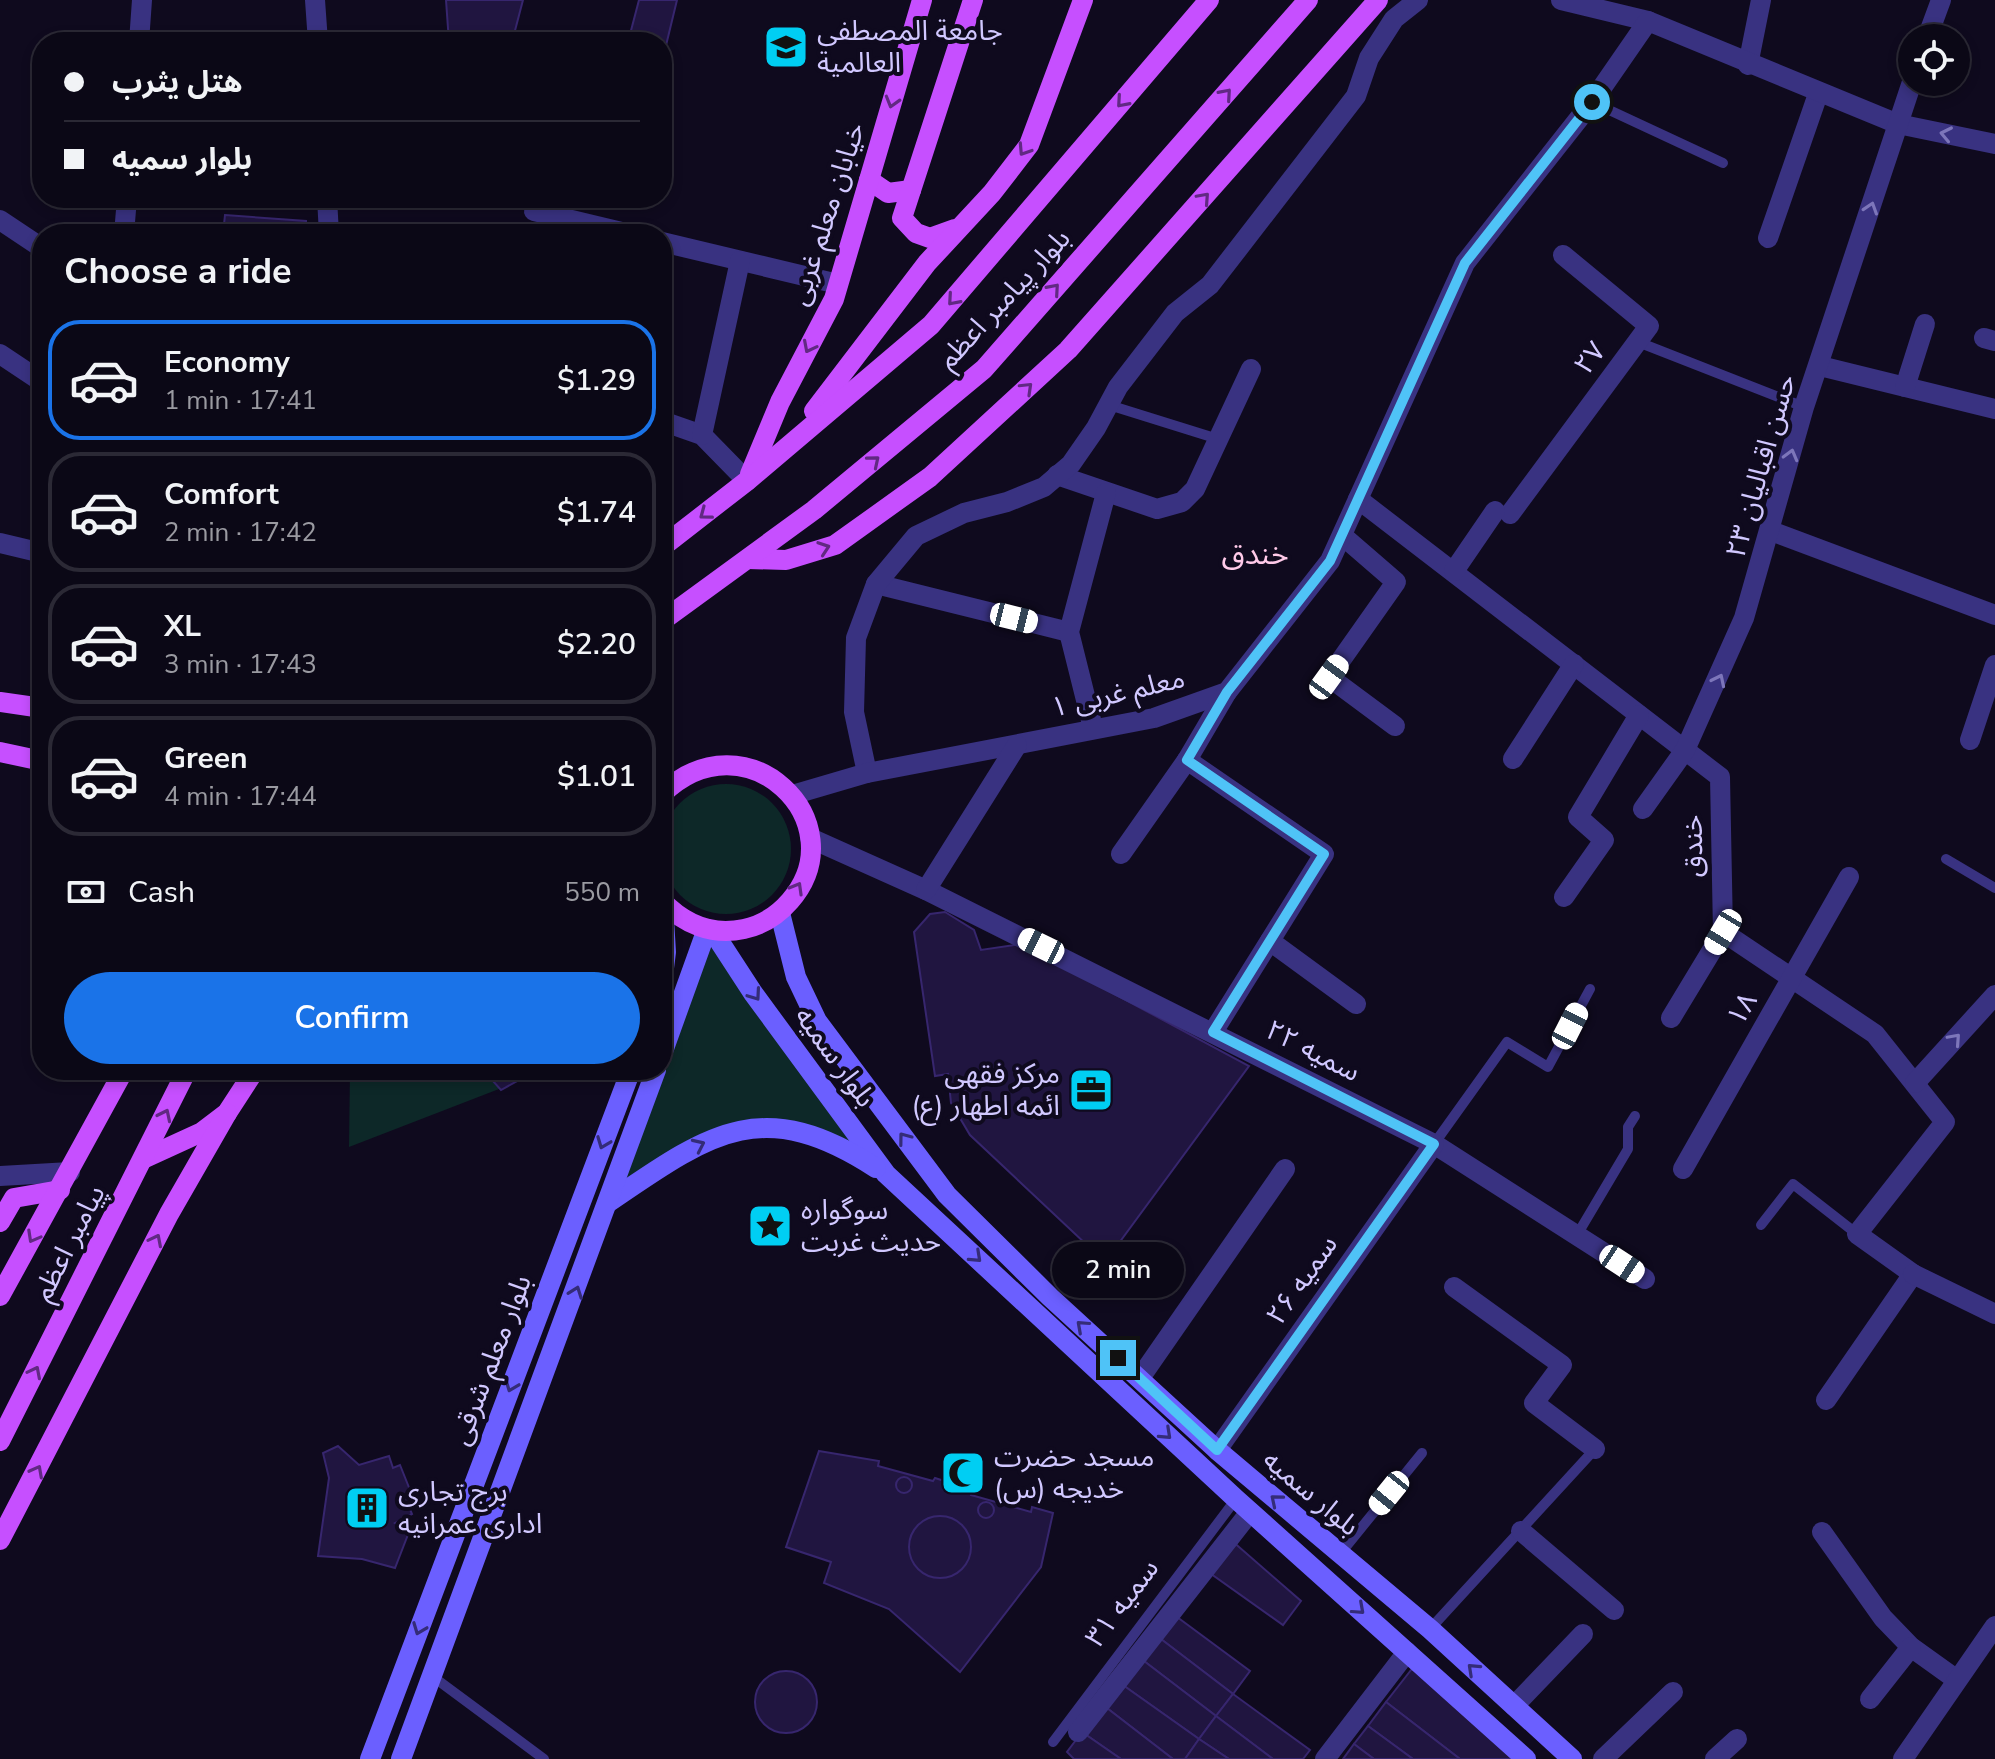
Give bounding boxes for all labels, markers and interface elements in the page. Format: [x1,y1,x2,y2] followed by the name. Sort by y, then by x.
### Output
[817,12,1003,82] place label: جامعة المصطفی العالمیة
[762,23,810,71] school or university icon: جامعة المصطفی العالمیة
[1898,24,1970,96] map controls
[1898,24,1970,96] button: locate
[112,62,243,103] text: هتل یثرب
[1574,84,1610,120] route start
[1216,88,1230,103] one-way arrow
[1117,93,1132,107] one-way arrow
[885,94,901,108] one-way arrow
[780,118,876,311] street label: خیابان معلم غربی
[1940,126,1954,143] one-way arrow
[112,139,252,180] text: بلوار سمیه
[1018,141,1033,156] one-way arrow
[1195,192,1209,207] one-way arrow
[1861,202,1877,216] one-way arrow
[929,221,1080,379] street label: بلوار پیامبر اعظم
[64,247,292,296] text: Choose a ride
[1044,284,1059,299] one-way arrow
[948,290,963,305] one-way arrow
[1565,334,1615,382] street label: ۲۷
[803,339,818,354] one-way arrow
[164,342,290,383] text: Economy
[68,344,140,416] icon: car
[557,360,636,401] text: $1.29
[1717,370,1805,562] street label: ۲۳ حسن اقبالیان
[164,383,317,418] text: 1 min · 17:41
[1018,383,1033,397] one-way arrow
[1782,449,1799,463] one-way arrow
[864,456,879,470] one-way arrow
[164,474,279,515] text: Comfort
[68,476,140,548] icon: car
[557,492,636,533] text: $1.74
[699,504,713,518] one-way arrow
[164,515,317,550] text: 2 min · 17:42
[1221,534,1289,575] district label: خندق
[817,541,830,557] one-way arrow
[988,601,1040,635] car
[164,606,201,647] text: XL
[68,608,140,680] icon: car
[557,624,636,665] text: $2.20
[164,647,317,682] text: 3 min · 17:43
[1305,651,1353,703] car
[1047,659,1189,729] street label: معلم غربی ۱
[1709,674,1725,689] one-way arrow
[164,738,248,779] text: Green
[68,740,140,812] icon: car
[557,756,636,797] text: $1.01
[164,779,317,814] text: 4 min · 17:44
[1673,814,1713,878] street label: خندق
[64,870,108,914] icon: cash
[128,872,195,913] text: Cash
[564,875,640,910] text: 550 m
[788,882,803,896] one-way arrow
[1700,905,1746,959] car
[1014,925,1068,967] car
[64,972,640,1064] button: Confirm
[1718,986,1766,1032] street label: ۱۸
[745,987,760,1001] one-way arrow
[786,999,884,1115] street label: بلوار سمیه
[1548,999,1592,1053] car
[1259,1011,1367,1091] street label: سمیه ۲۲
[1945,1033,1959,1048] one-way arrow
[911,1055,1060,1126] place label: مرکز فقهی ائمه اطهار (ع)
[1067,1066,1115,1114] office icon: مرکز فقهی ائمه اطهار (ع)
[155,1108,171,1123] one-way arrow
[899,1132,913,1147] one-way arrow
[596,1135,613,1149] one-way arrow
[690,1139,705,1155] one-way arrow
[23,1178,116,1309] street label: پیامبر اعظم
[801,1191,941,1261] place label: سوگواره حدیث غربت
[746,1202,794,1250] place icon: سوگواره حدیث غربت
[27,1228,43,1243] one-way arrow
[1257,1228,1347,1332] street label: سمیه ۲۶
[146,1234,162,1249] one-way arrow
[1595,1241,1649,1287] car
[1052,1242,1184,1298] callout: 2 min
[966,1248,981,1262] one-way arrow
[1085,1252,1151,1287] text: 2 min
[441,1270,543,1451] street label: بلوار معلم شرقی
[566,1286,582,1300] one-way arrow
[1077,1321,1092,1336] one-way arrow
[1100,1340,1136,1376] route end
[26,1365,41,1380] one-way arrow
[504,1378,521,1392] one-way arrow
[1157,1425,1171,1440] one-way arrow
[994,1438,1154,1508] place label: مسجد حضرت خدیجه (س)
[1255,1441,1367,1545] street label: بلوار سمیه
[939,1449,987,1497] mosque icon: مسجد حضرت خدیجه (س)
[27,1465,42,1480] one-way arrow
[1365,1467,1413,1519] car
[398,1473,542,1543] place label: برج تجاری اداری عمرانیه
[343,1484,391,1532] building icon: برج تجاری اداری عمرانیه
[1270,1495,1285,1510] one-way arrow
[1076,1551,1168,1655] street label: سمیه ۳۱
[1349,1599,1364,1614] one-way arrow
[412,1621,429,1635] one-way arrow
[1468,1663,1482,1678] one-way arrow

